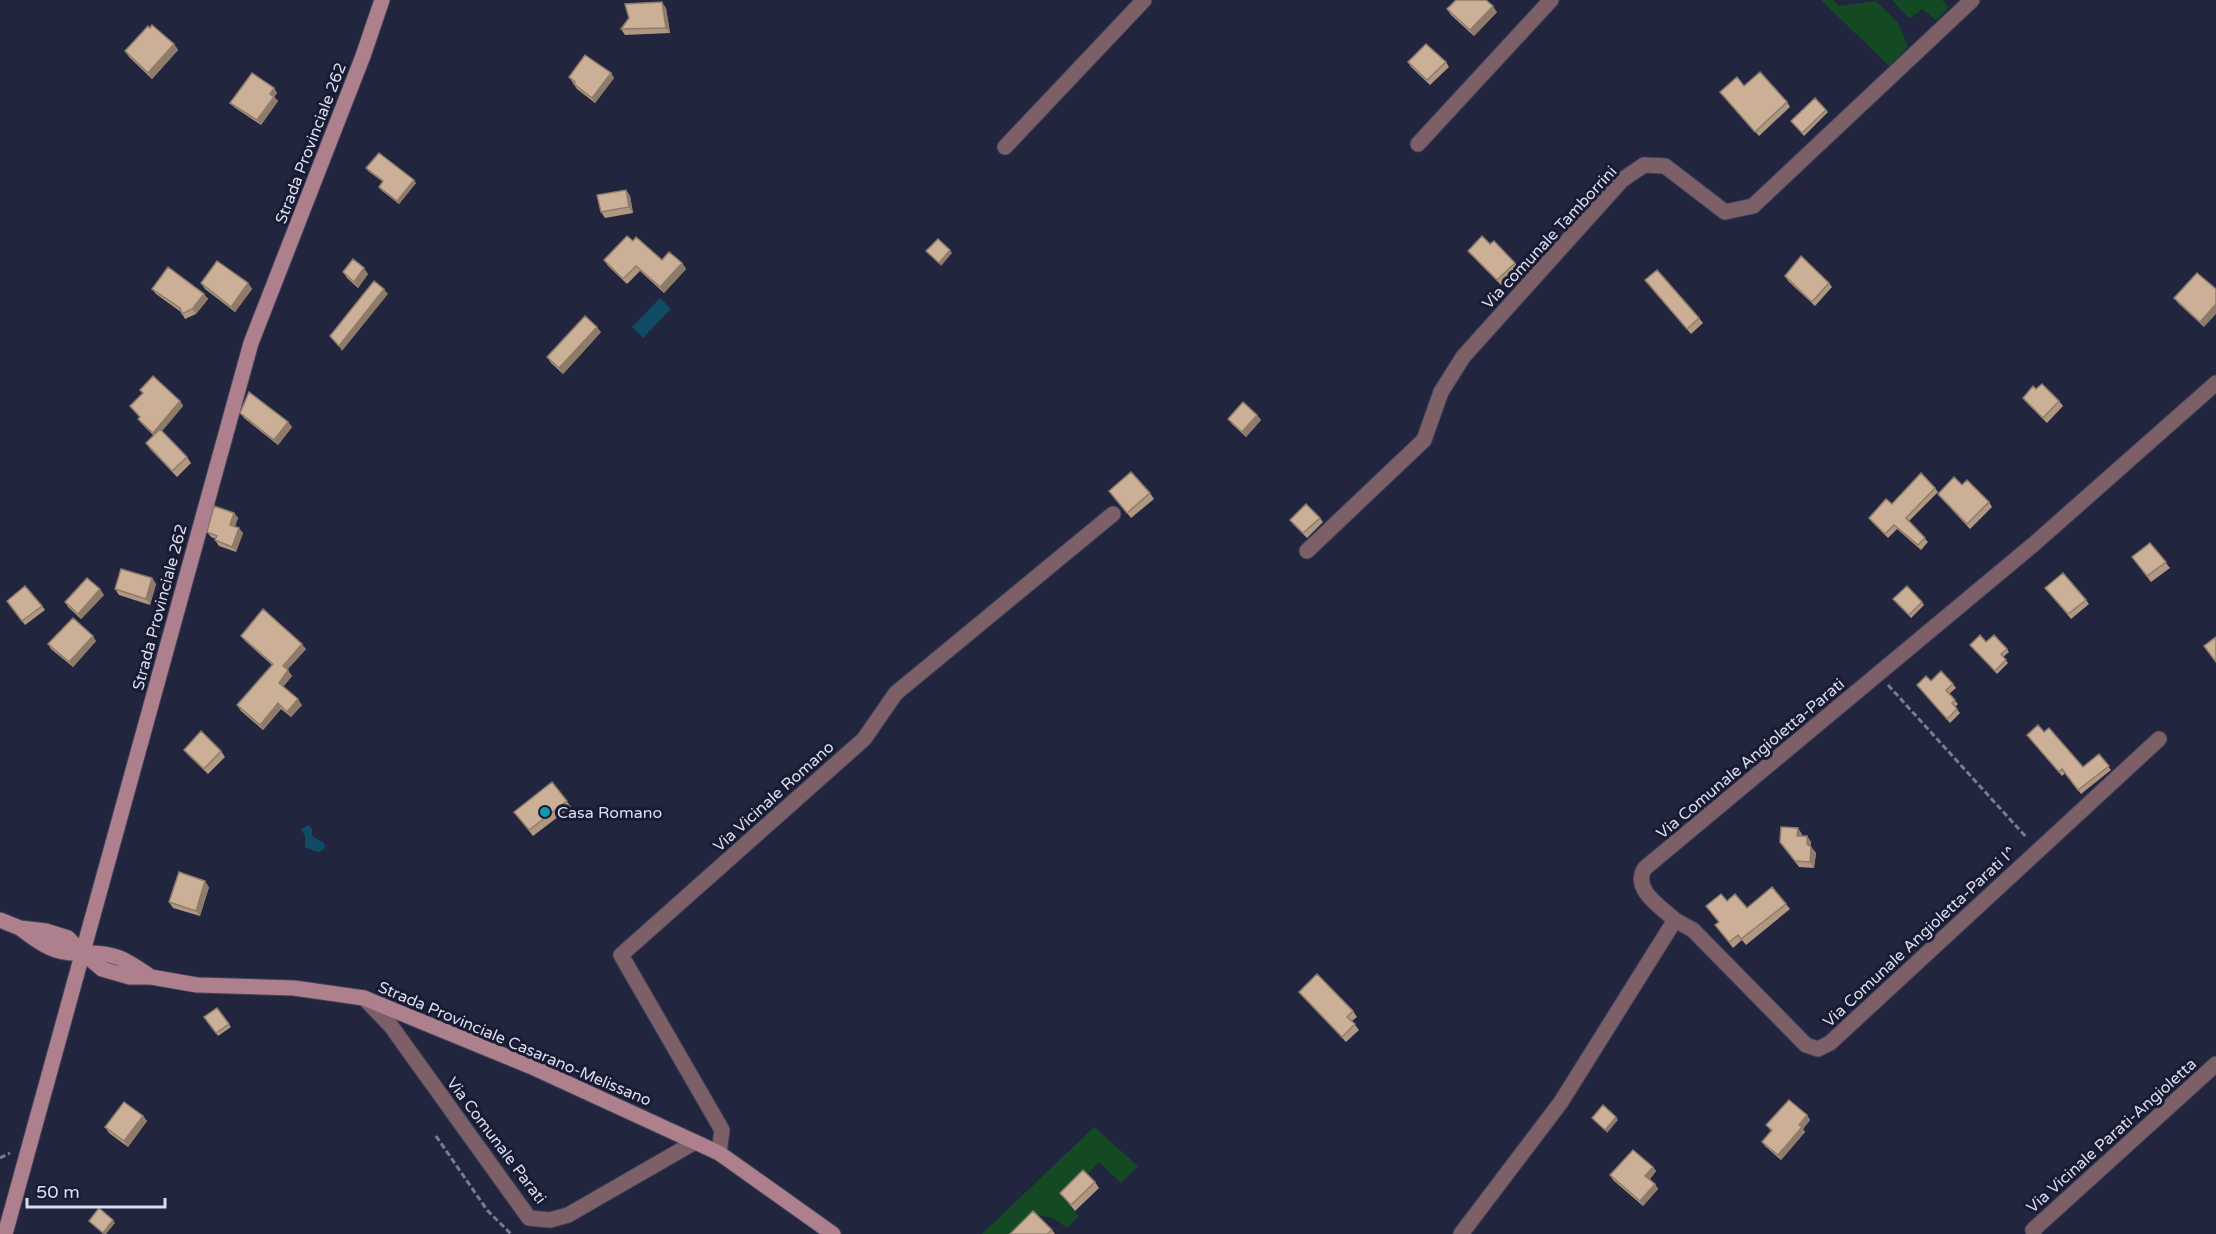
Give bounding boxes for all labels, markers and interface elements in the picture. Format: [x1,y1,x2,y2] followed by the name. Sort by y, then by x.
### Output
[271,60,351,227] street label: Strada Provinciale 262
[1478,162,1621,313] street label: Via comunale Tamborrini
[128,522,192,693] street label: Strada Provinciale 262
[1652,674,1849,843] street label: Via Comunale Angioletta-Parati
[709,737,838,856] street label: Via Vicinale Romano
[557,803,662,823] place label: Casa Romano
[538,805,552,819] marker: Casa Romano
[1819,842,2020,1032] street label: Via Comunale Angioletta-Parati I^
[375,977,654,1111] street label: Strada Provinciale Casarano-Melissano
[2023,1054,2201,1217] street label: Via Vicinale Parati-Angioletta
[442,1073,550,1208] street label: Via Comunale Parati
[27,1171,165,1209] scale bar
[36,1181,80,1203] text: 50 m

